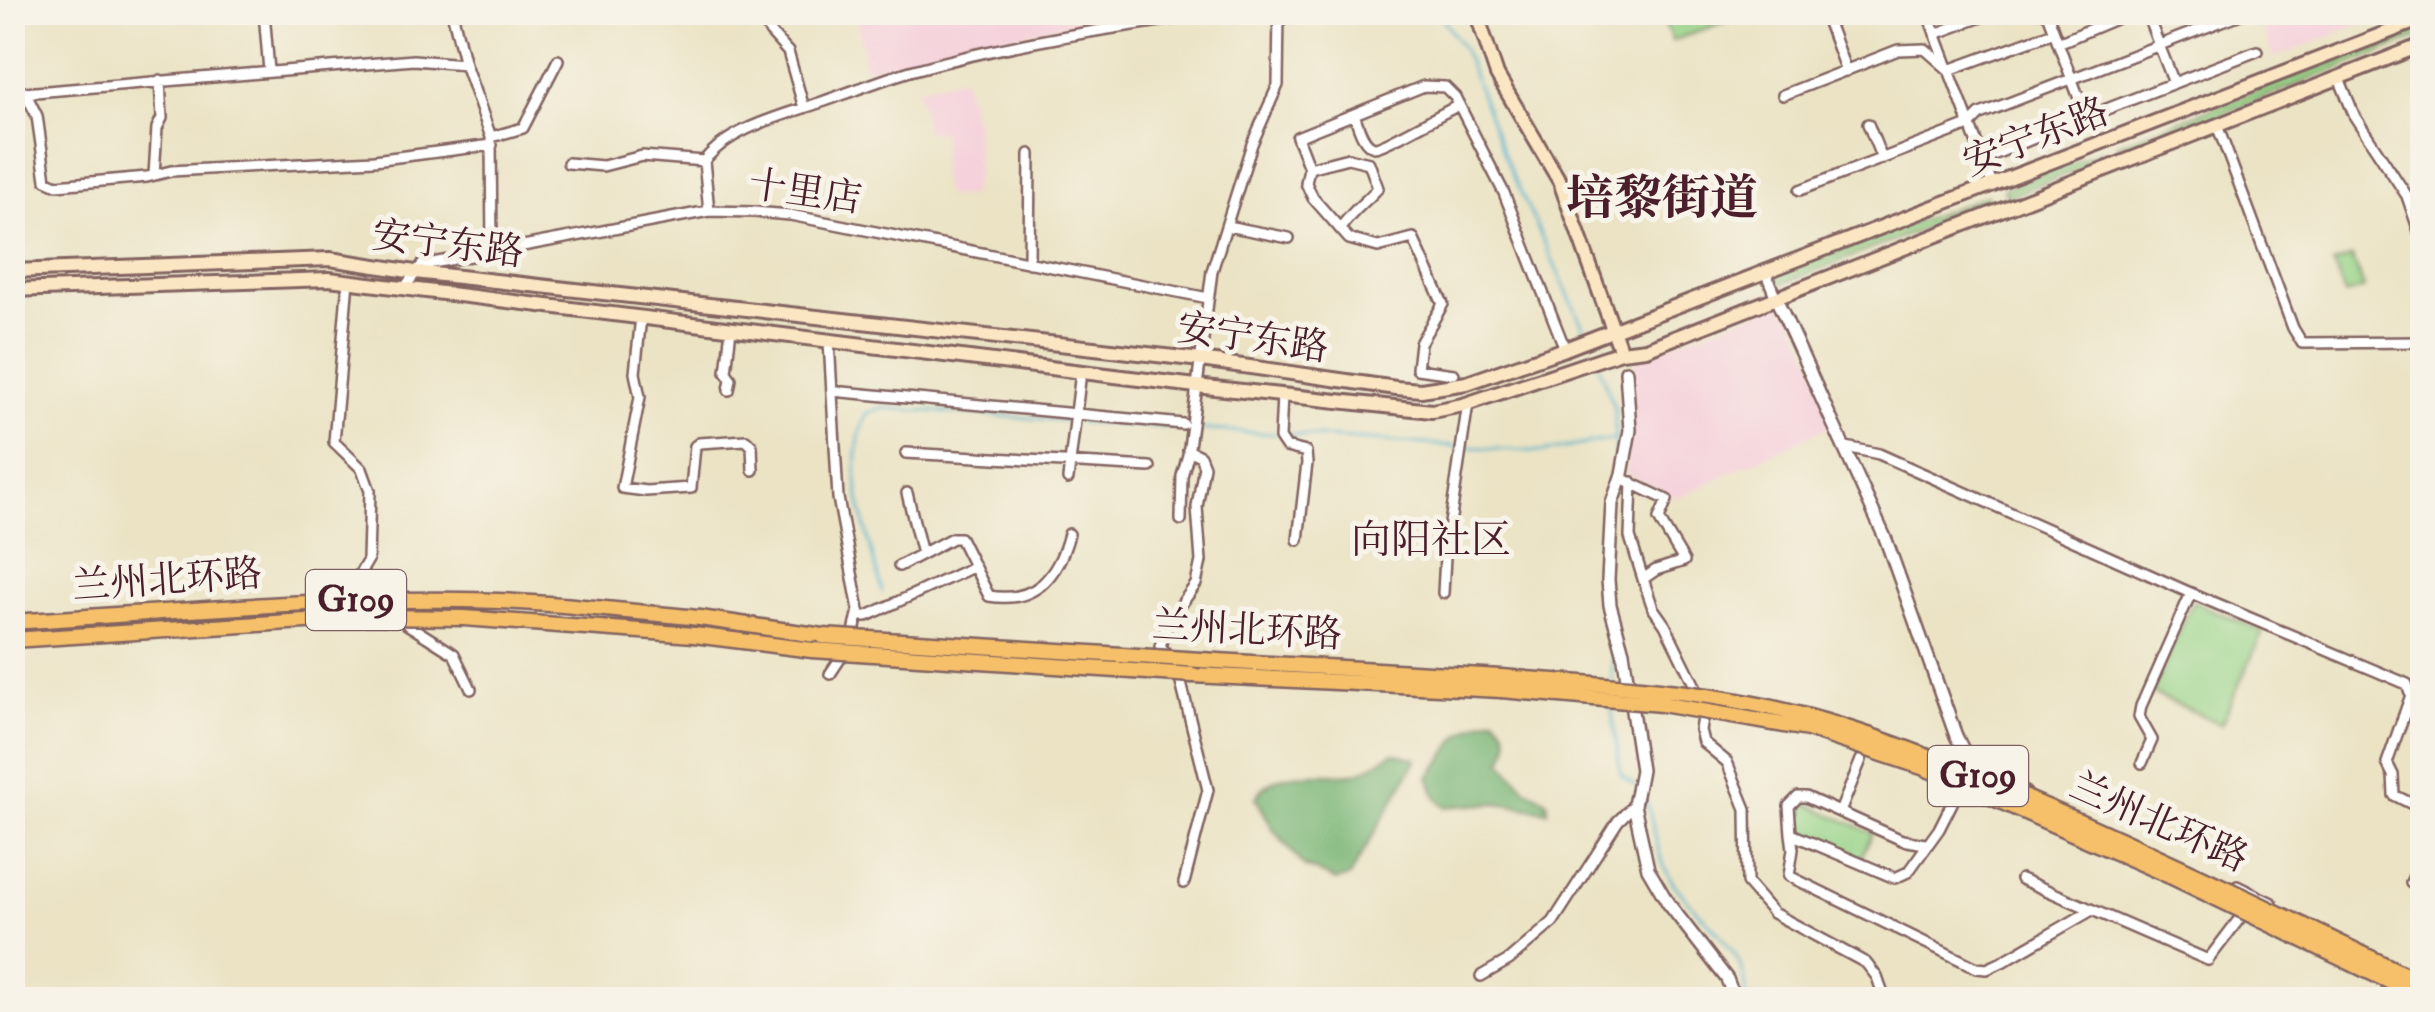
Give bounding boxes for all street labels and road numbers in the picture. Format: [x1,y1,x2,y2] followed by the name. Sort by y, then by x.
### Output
[1956,87,2116,187] street label: 安宁东路
[745,160,865,224] street label: 十里店
[370,211,526,277] street label: 安宁东路
[1174,304,1332,372] street label: 安宁东路
[71,549,263,611] street label: 兰州北环路
[306,570,406,630] road number: G109
[1151,601,1343,659] street label: 兰州北环路
[1928,746,2028,806] road number: G109
[2062,761,2256,883] street label: 兰州北环路

